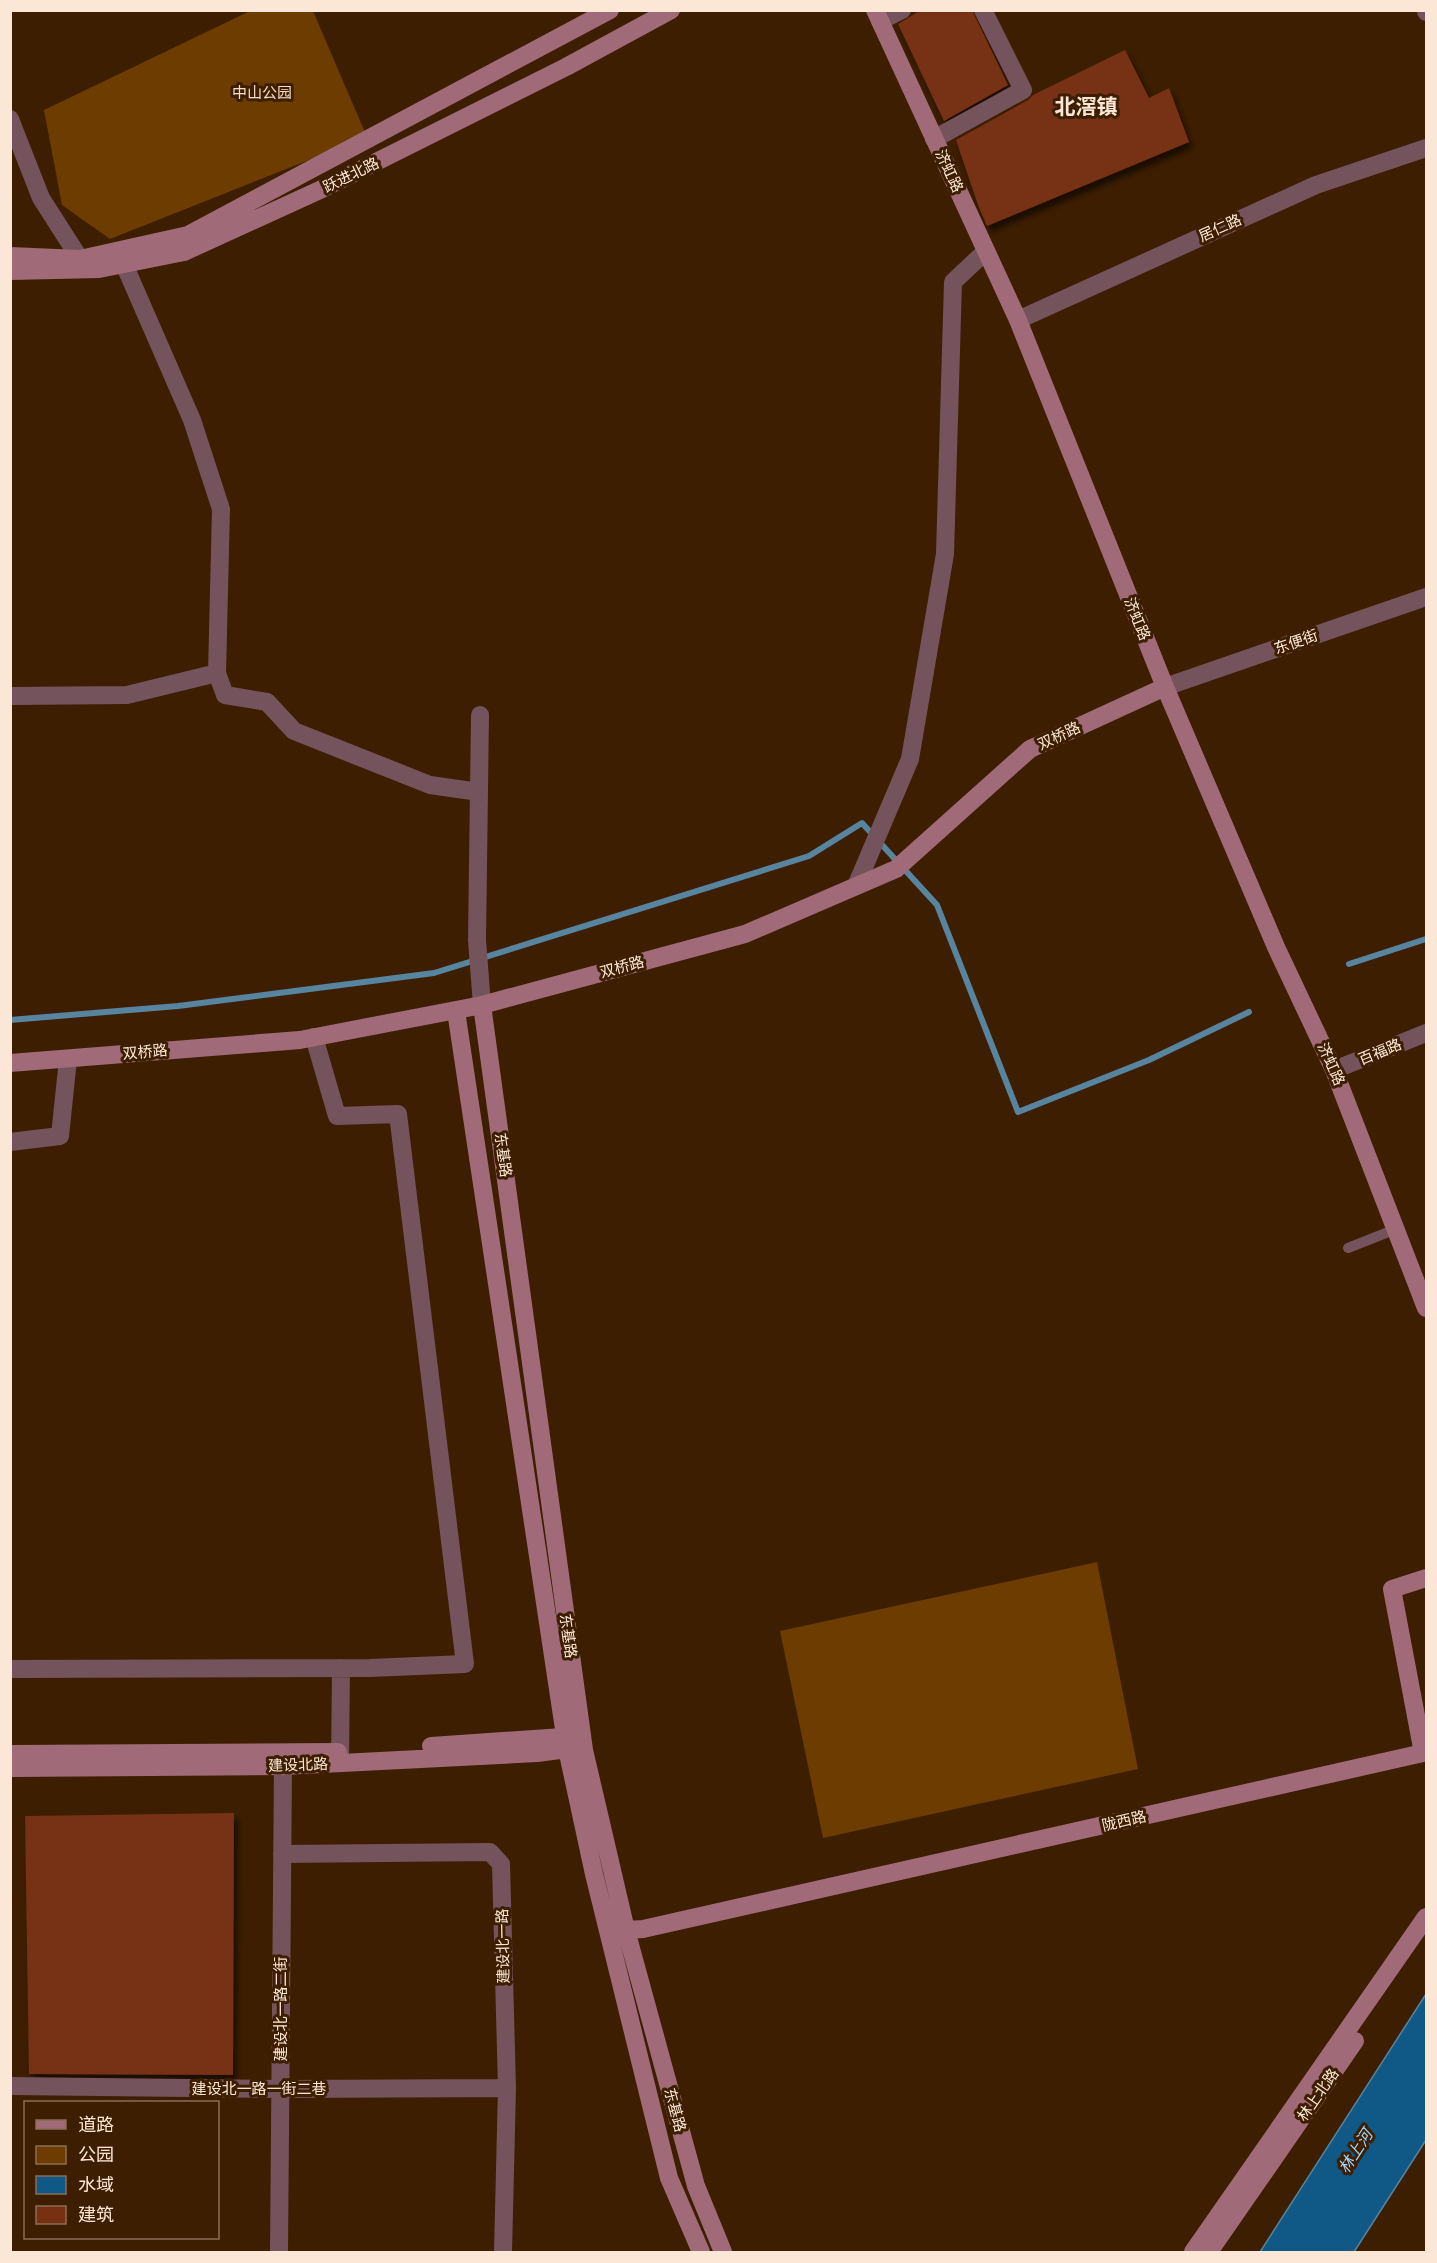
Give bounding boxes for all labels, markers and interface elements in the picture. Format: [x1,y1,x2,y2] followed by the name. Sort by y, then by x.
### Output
[232,83,292,102] park label: 中山公园
[1055,94,1118,119] district label: 北滘镇
[931,146,968,195] street label: 济虹路
[320,153,382,196] street label: 跃进北路
[1195,210,1244,245] street label: 居仁路
[1120,594,1155,643] street label: 济虹路
[1271,625,1320,658] street label: 东便街
[1034,717,1083,754] street label: 双桥路
[598,952,646,982] street label: 双桥路
[1355,1034,1404,1069] street label: 百福路
[1314,1039,1349,1088] street label: 济虹路
[122,1040,168,1063] street label: 双桥路
[491,1131,516,1179] street label: 东基路
[556,1612,581,1660] street label: 东基路
[268,1754,328,1775] street label: 建设北路
[1100,1806,1148,1835] street label: 陇西路
[492,1908,513,1984] street label: 建设北一路
[271,1956,290,2062] street label: 建设北一路二街
[1293,2065,1343,2125] street label: 林上北路
[191,2079,327,2098] street label: 建设北一路一街二巷
[660,2086,690,2134] street label: 东基路
[24,2101,219,2239] legend
[78,2114,114,2136] text: 道路
[1334,2123,1378,2177] water label: 林上河
[78,2144,114,2166] text: 公园
[78,2174,114,2196] text: 水域
[78,2204,114,2226] text: 建筑

